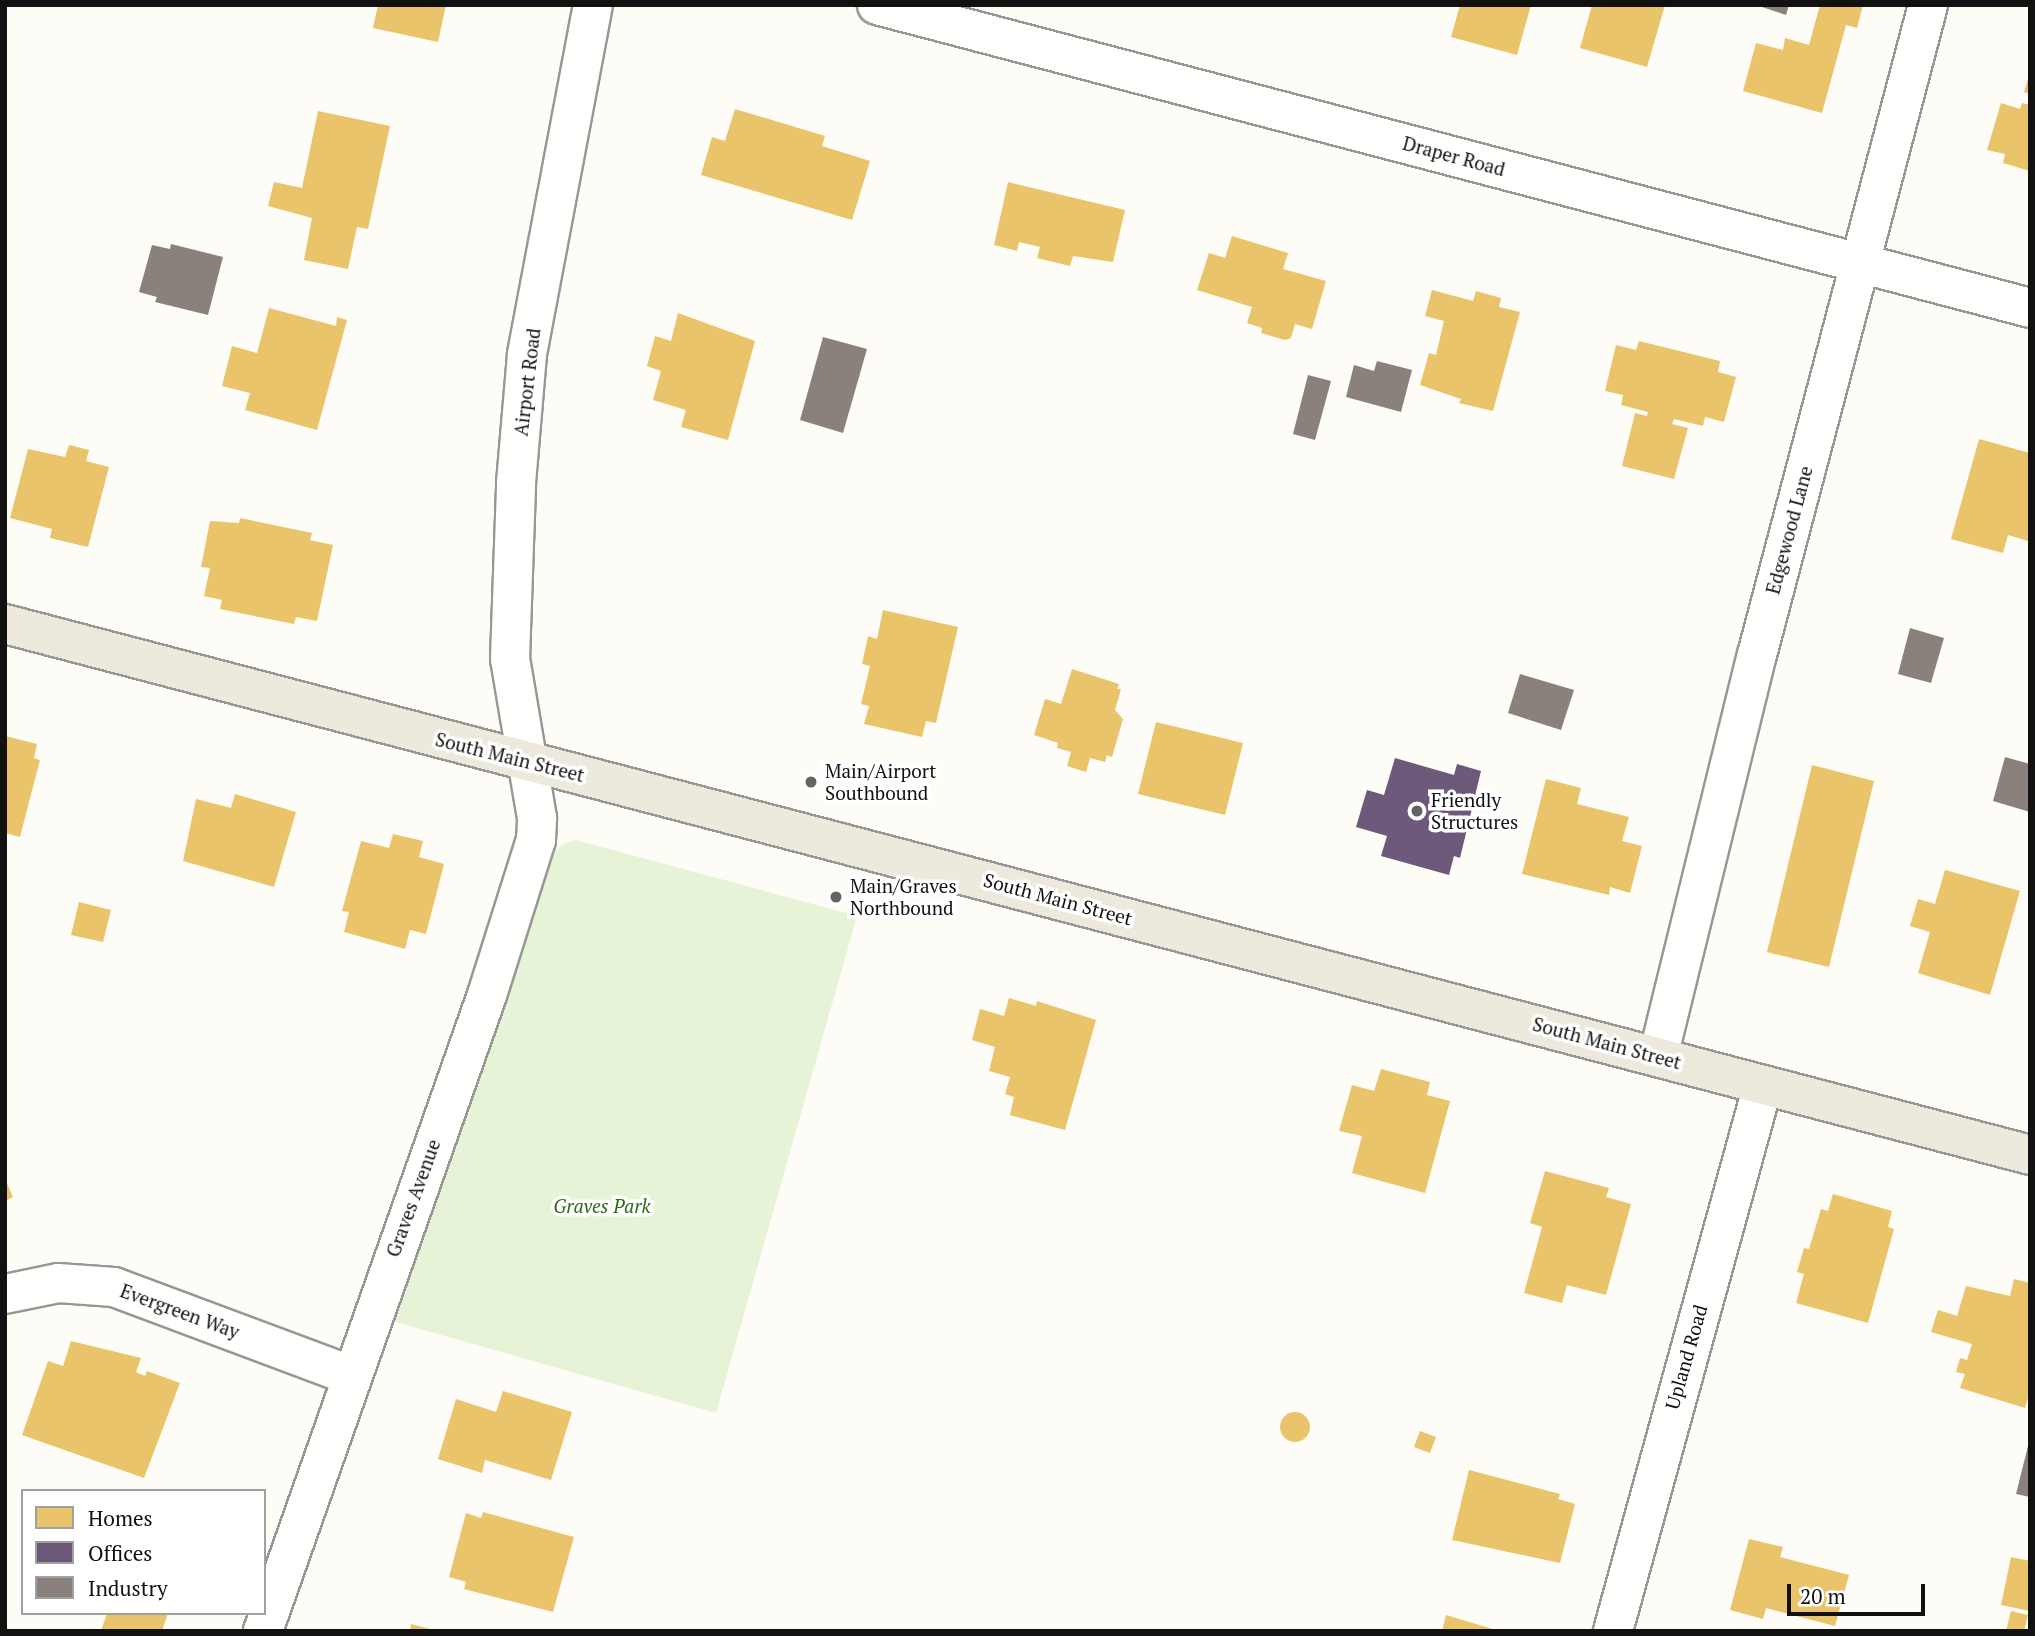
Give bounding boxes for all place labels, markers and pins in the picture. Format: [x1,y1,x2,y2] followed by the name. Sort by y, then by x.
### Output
[825,760,936,804] place label: Main/Airport Southbound
[803,774,819,790] marker: Main/Airport Southbound
[1431,789,1518,833] place label: Friendly Structures
[1409,803,1425,819] marker: Friendly Structures
[850,875,957,919] place label: Main/Graves Northbound
[828,889,844,905] marker: Main/Graves Northbound

